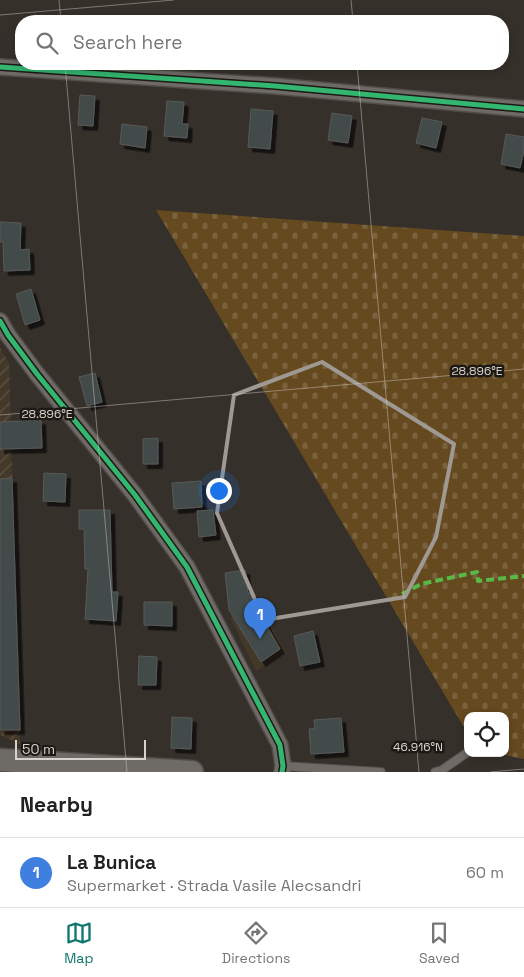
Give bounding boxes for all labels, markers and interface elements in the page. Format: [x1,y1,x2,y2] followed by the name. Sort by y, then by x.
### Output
[15,15,509,70] search box
[33,29,61,57] icon: search
[73,30,183,55] text: Search here
[451,363,503,379] text: 28.896°E
[21,406,73,422] text: 28.896°E
[206,478,232,504] your location
[244,598,276,639] pin: 1
[464,712,509,757] map controls
[464,712,509,757] button: locate
[15,737,146,760] scale bar
[393,739,443,755] text: 46.916°N
[22,740,55,758] text: 50 m
[20,791,93,818] text: Nearby
[67,850,156,875] text: La Bunica
[32,862,40,883] text: 1
[466,862,504,883] text: 60 m
[67,875,361,896] text: Supermarket · Strada Vasile Alecsandri
[64,919,93,967] tab: Map
[222,919,290,967] tab: Directions
[419,919,460,967] tab: Saved

